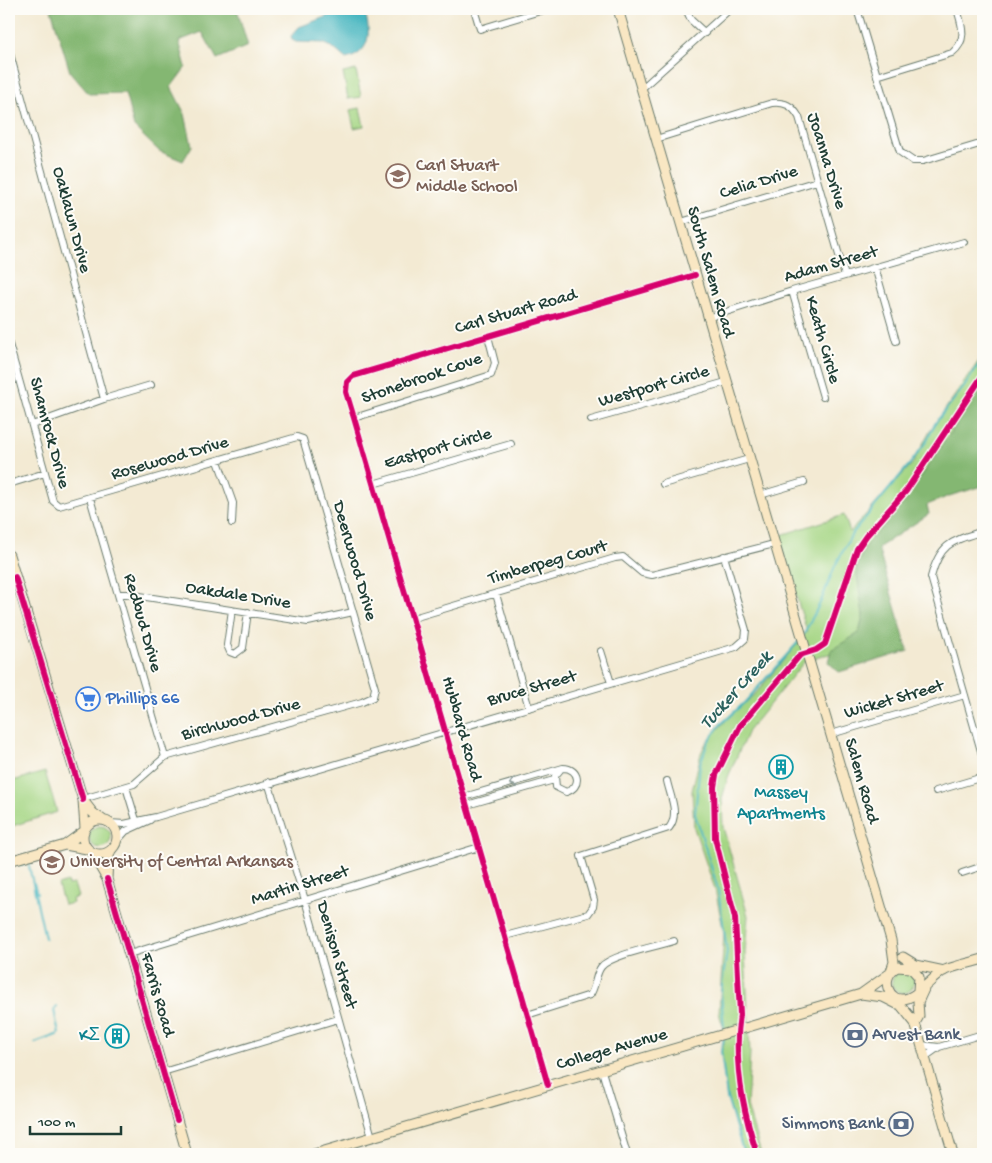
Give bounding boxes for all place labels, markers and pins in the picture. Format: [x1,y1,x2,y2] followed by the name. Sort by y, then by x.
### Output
[416,156,518,198] place label: Carl Stuart Middle School
[385,163,411,189] school or university icon: Carl Stuart Middle School
[75,686,101,712] supermarket icon: Phillips 66
[105,689,180,710] place label: Phillips 66
[768,754,794,780] building icon: Massey Apartments
[737,783,826,825] place label: Massey Apartments
[39,849,65,875] school or university icon: University of Central Arkansas
[70,852,294,873] place label: University of Central Arkansas
[842,1022,868,1048] bank icon: Arvest Bank
[104,1023,130,1049] building icon: KΣ
[872,1025,962,1046] place label: Arvest Bank
[79,1026,100,1047] place label: KΣ
[888,1111,914,1137] bank icon: Simmons Bank
[782,1114,886,1135] place label: Simmons Bank

